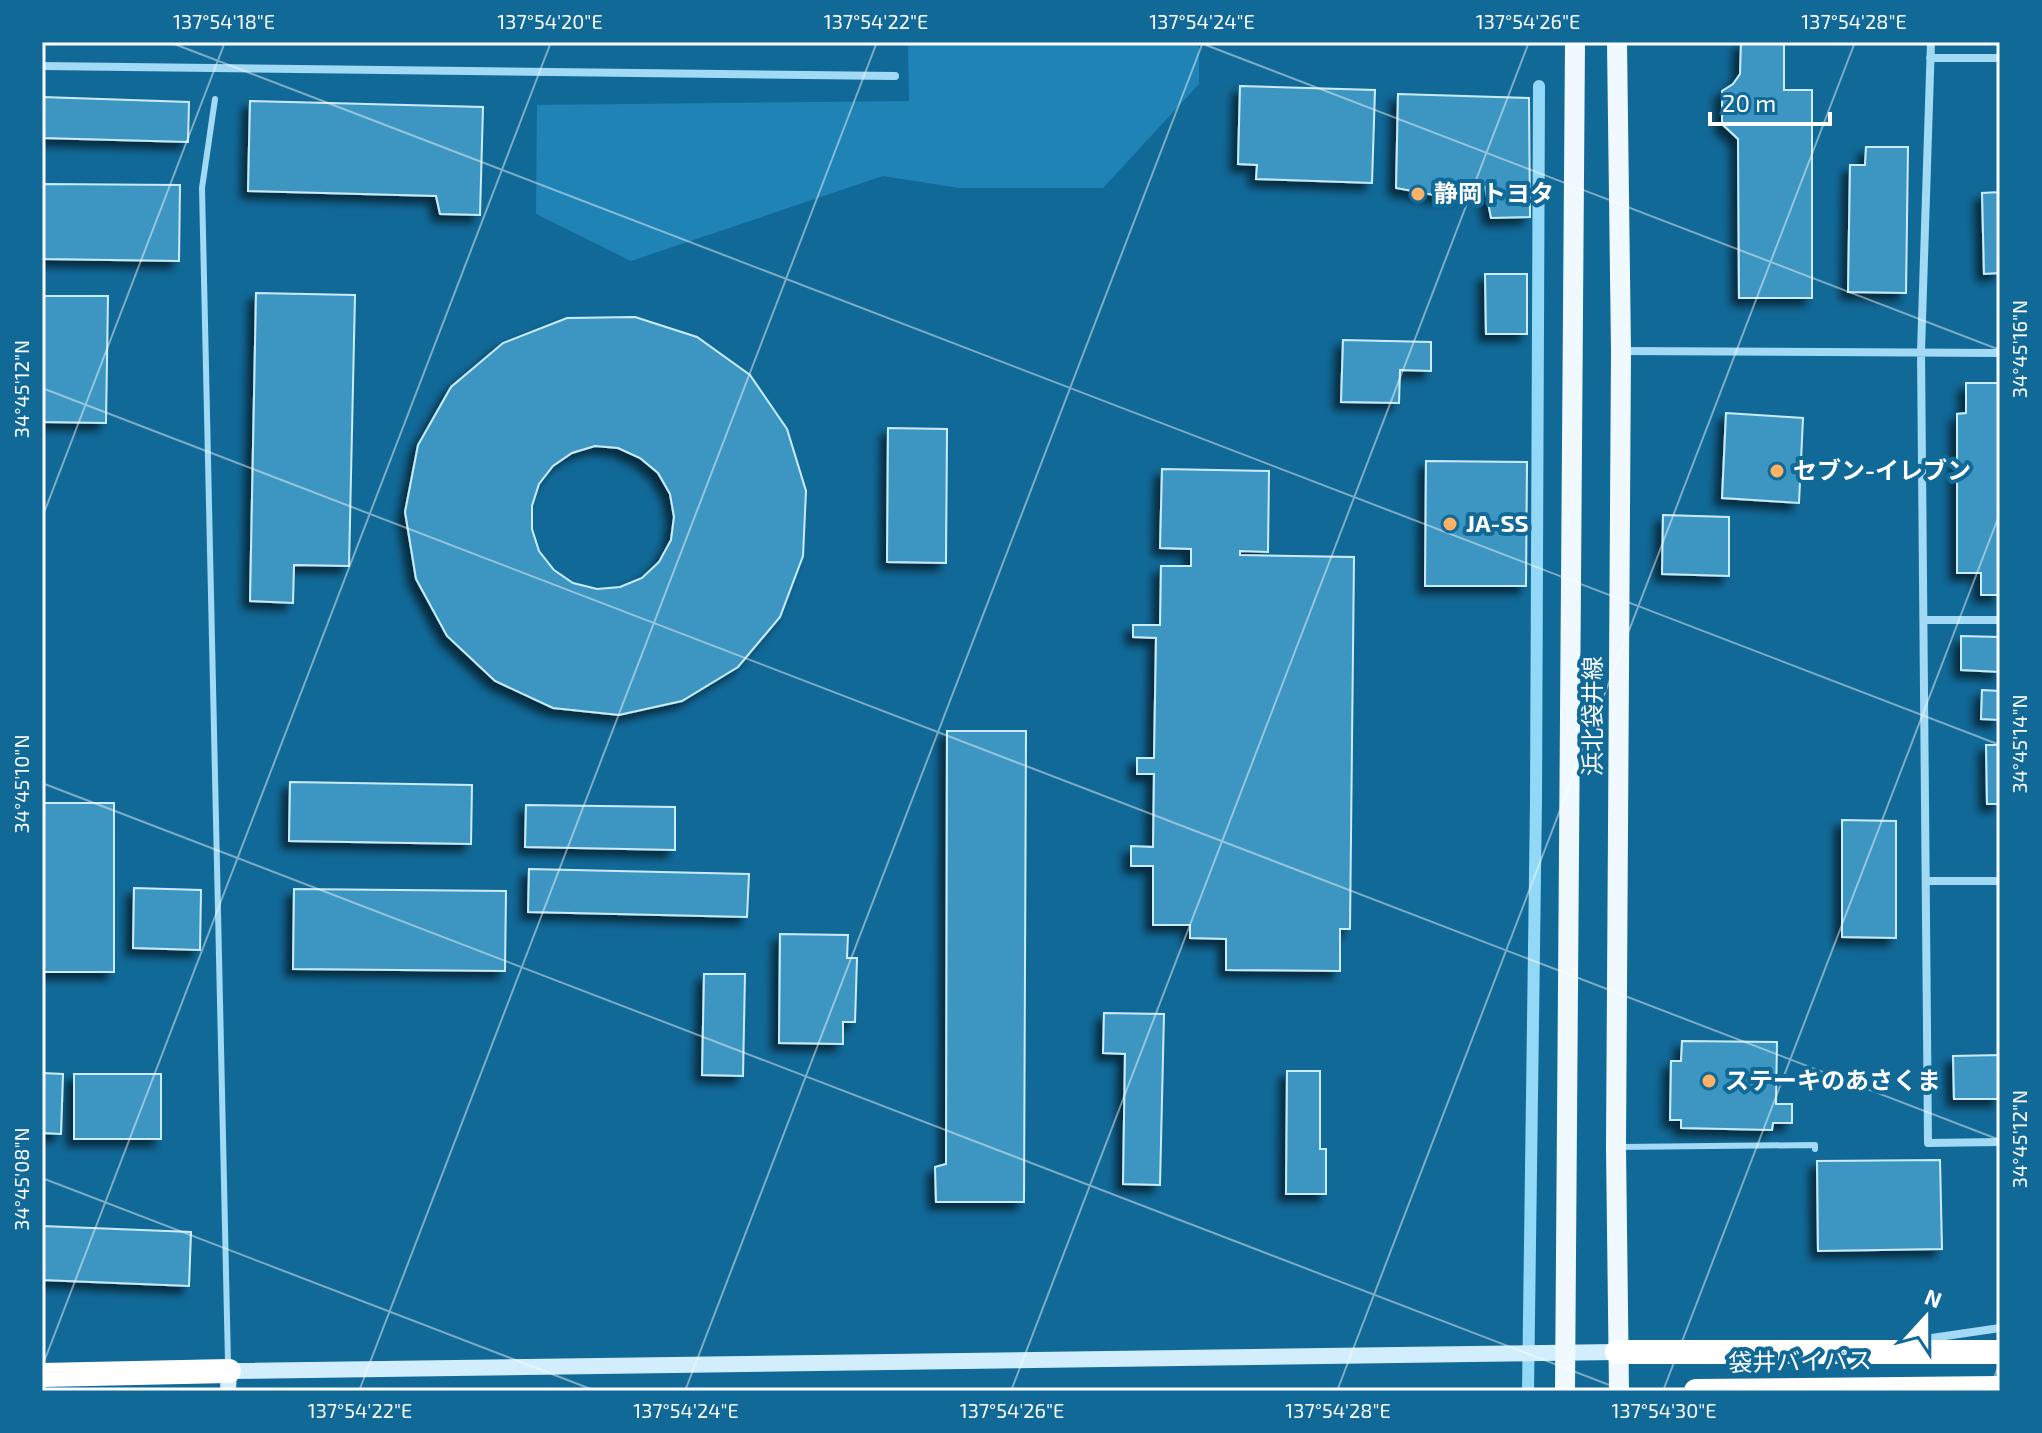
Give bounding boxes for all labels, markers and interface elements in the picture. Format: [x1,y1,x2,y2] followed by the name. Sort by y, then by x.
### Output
[173,9,275,33] text: 137°54'18"E
[497,9,603,33] text: 137°54'20"E
[824,9,928,33] text: 137°54'22"E
[1149,9,1255,33] text: 137°54'24"E
[1476,9,1580,33] text: 137°54'26"E
[1801,9,1907,33] text: 137°54'28"E
[1710,76,1830,126] scale bar
[1722,88,1776,117] text: 20 m
[1434,178,1554,207] place label: 静岡トヨタ
[1409,185,1427,203] marker: 静岡トヨタ
[2007,300,2031,398] text: 34°45'16"N
[9,340,33,438] text: 34°45'12"N
[1793,455,1971,484] place label: セブン-イレブン
[1768,462,1786,480] marker: セブン-イレブン
[1466,508,1529,537] place label: JA-SS
[1441,515,1459,533] marker: JA-SS
[1577,656,1606,776] street label: 浜北袋井線
[2007,694,2031,794] text: 34°45'14"N
[9,734,33,834] text: 34°45'10"N
[1725,1065,1941,1094] place label: ステーキのあさくま
[1700,1072,1718,1090] marker: ステーキのあさくま
[2007,1090,2031,1188] text: 34°45'12"N
[9,1127,33,1231] text: 34°45'08"N
[1886,1277,1966,1357] north arrow
[1921,1282,1946,1312] text: N
[1728,1345,1872,1376] street label: 袋井バイパス
[308,1398,412,1422] text: 137°54'22"E
[633,1398,739,1422] text: 137°54'24"E
[960,1398,1064,1422] text: 137°54'26"E
[1285,1398,1391,1422] text: 137°54'28"E
[1611,1398,1717,1422] text: 137°54'30"E

